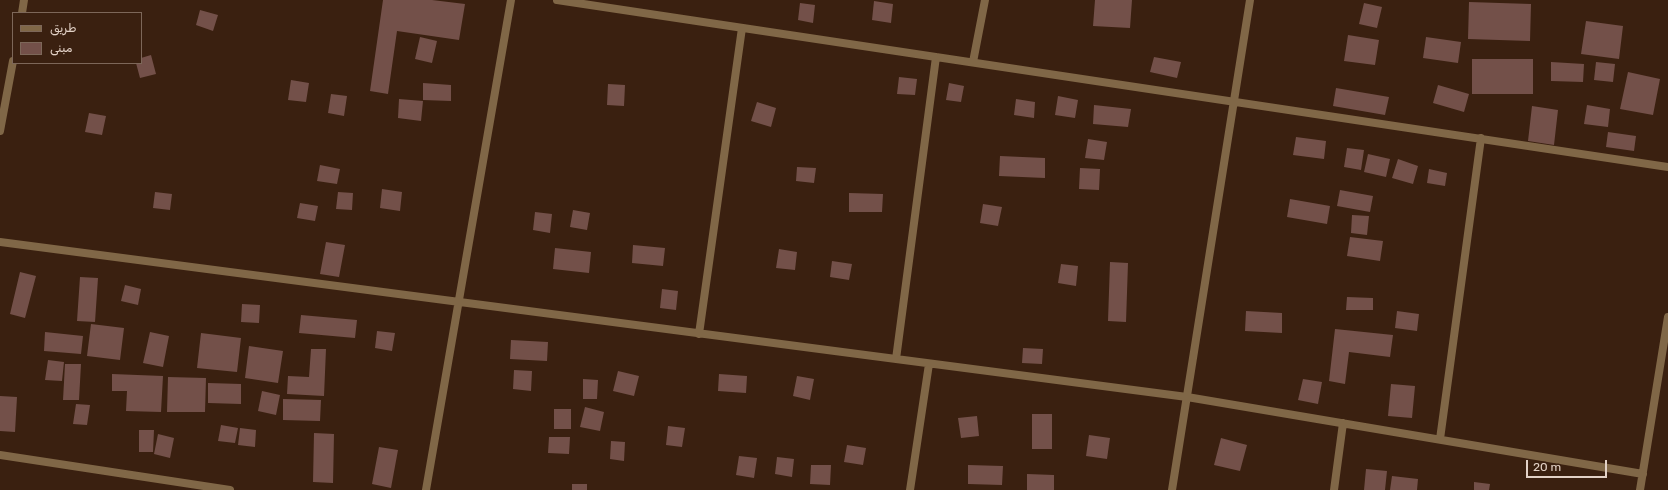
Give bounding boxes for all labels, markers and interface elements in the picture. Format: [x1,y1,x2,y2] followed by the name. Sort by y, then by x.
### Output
[12,12,142,64] legend
[50,21,76,35] text: طريق
[50,41,72,55] text: مبنى
[1528,452,1609,478] scale bar
[1533,460,1561,474] text: 20 m

